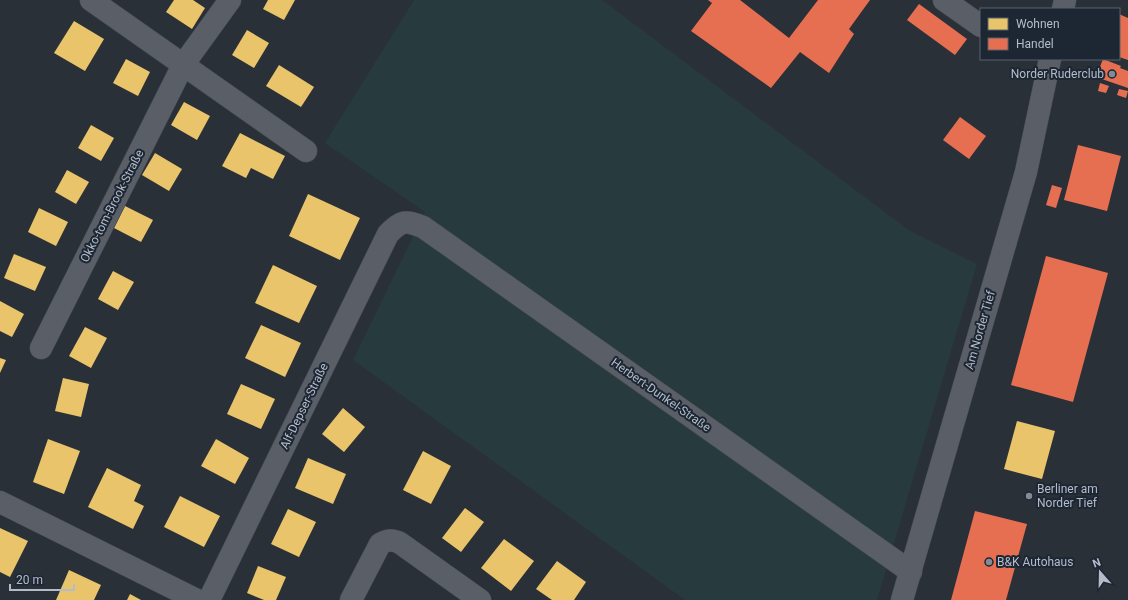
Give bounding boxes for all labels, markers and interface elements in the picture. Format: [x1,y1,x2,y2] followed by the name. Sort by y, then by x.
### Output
[980,8,1120,60] legend
[1016,17,1060,31] text: Wohnen
[1016,37,1054,51] text: Handel
[1011,67,1104,81] place label: Norder Ruderclub
[1107,69,1117,79] marker: Norder Ruderclub
[78,147,146,265] street label: Okko-tom-Brook-Straße
[962,288,998,371] street label: Am Norder Tief
[609,355,713,435] street label: Herbert-Dunkel-Straße
[277,361,331,451] street label: Alf-Depser-Straße
[1037,482,1098,510] place label: Berliner am Norder Tief
[1024,491,1034,501] marker: Berliner am Norder Tief
[1080,552,1120,592] north arrow
[997,555,1073,569] place label: B&K Autohaus
[1091,556,1103,571] text: N
[984,557,994,567] marker: B&K Autohaus
[10,566,74,592] scale bar
[16,573,43,587] text: 20 m

